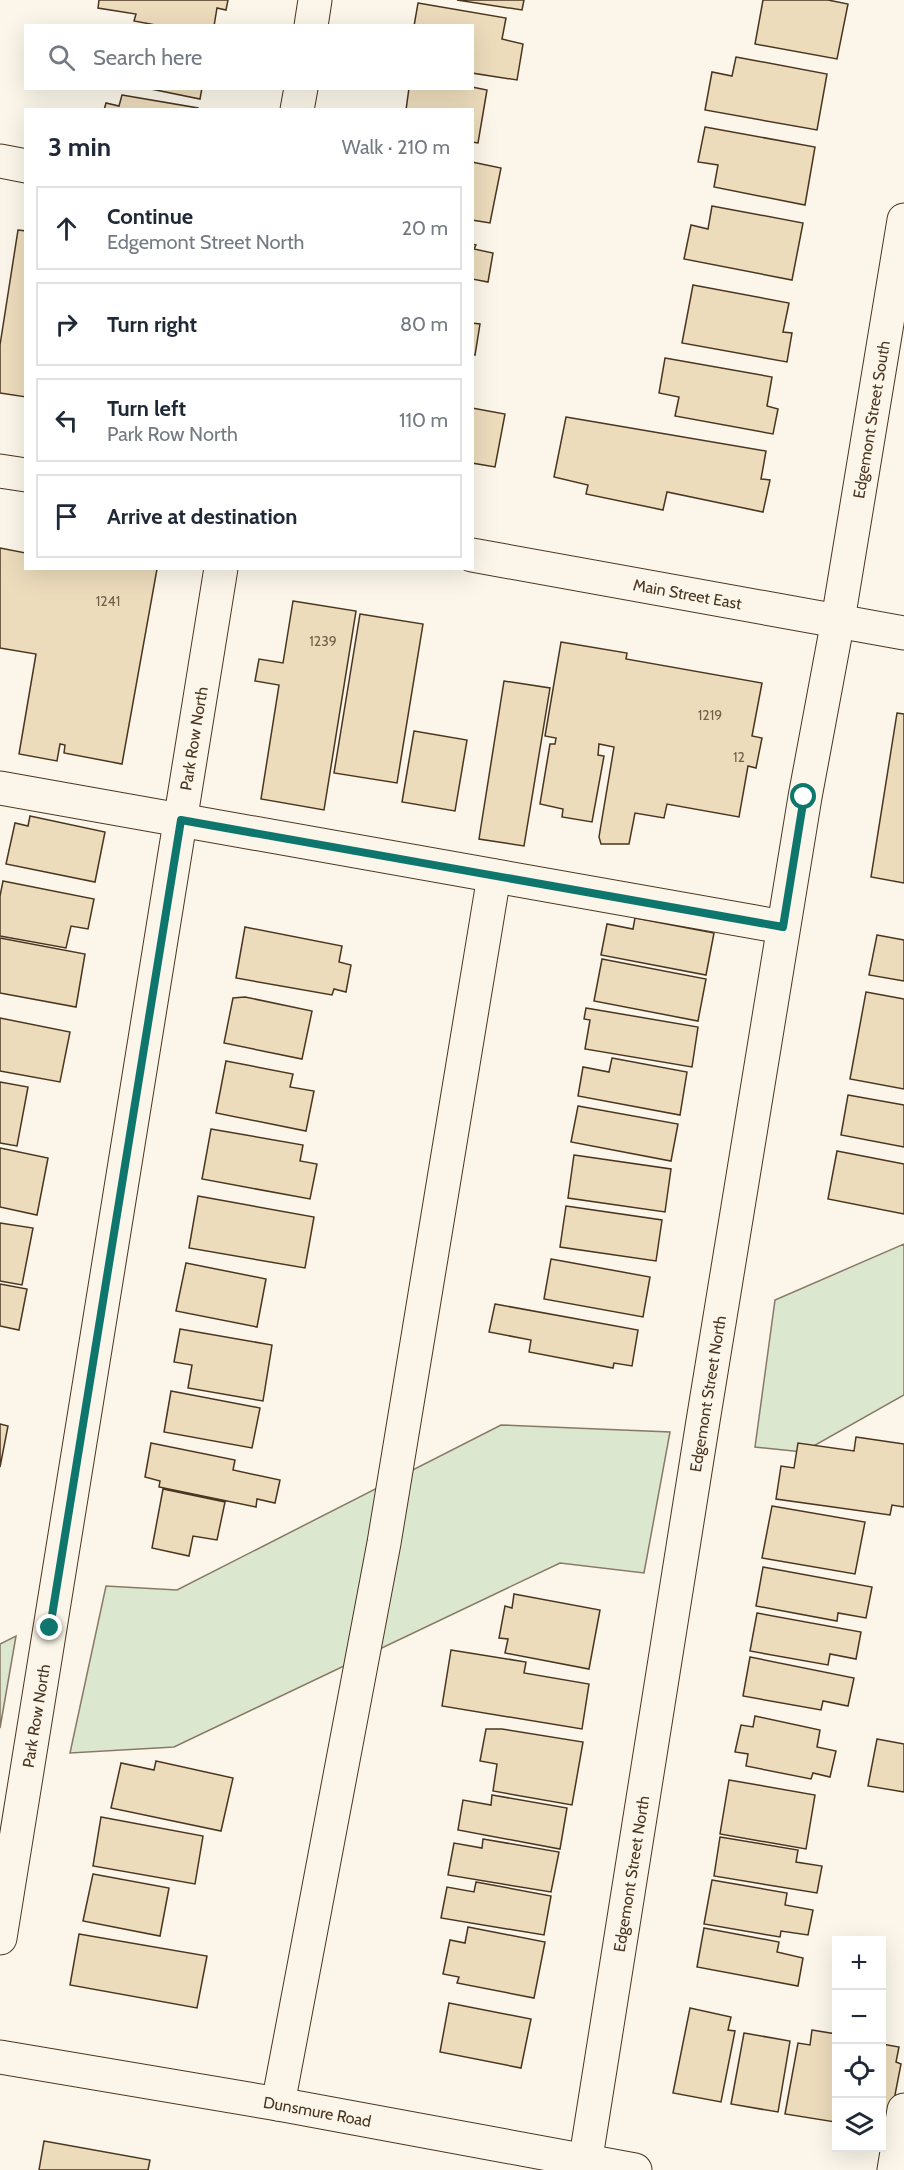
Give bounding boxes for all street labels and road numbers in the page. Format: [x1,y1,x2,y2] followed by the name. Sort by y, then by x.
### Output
[849,339,893,500] street label: Edgemont Street South
[632,575,744,613] street label: Main Street East
[176,685,211,792] street label: Park Row North
[686,1314,730,1473] street label: Edgemont Street North
[18,1663,54,1769] street label: Park Row North
[609,1794,653,1953] street label: Edgemont Street North
[262,2092,373,2131] street label: Dunsmure Road

